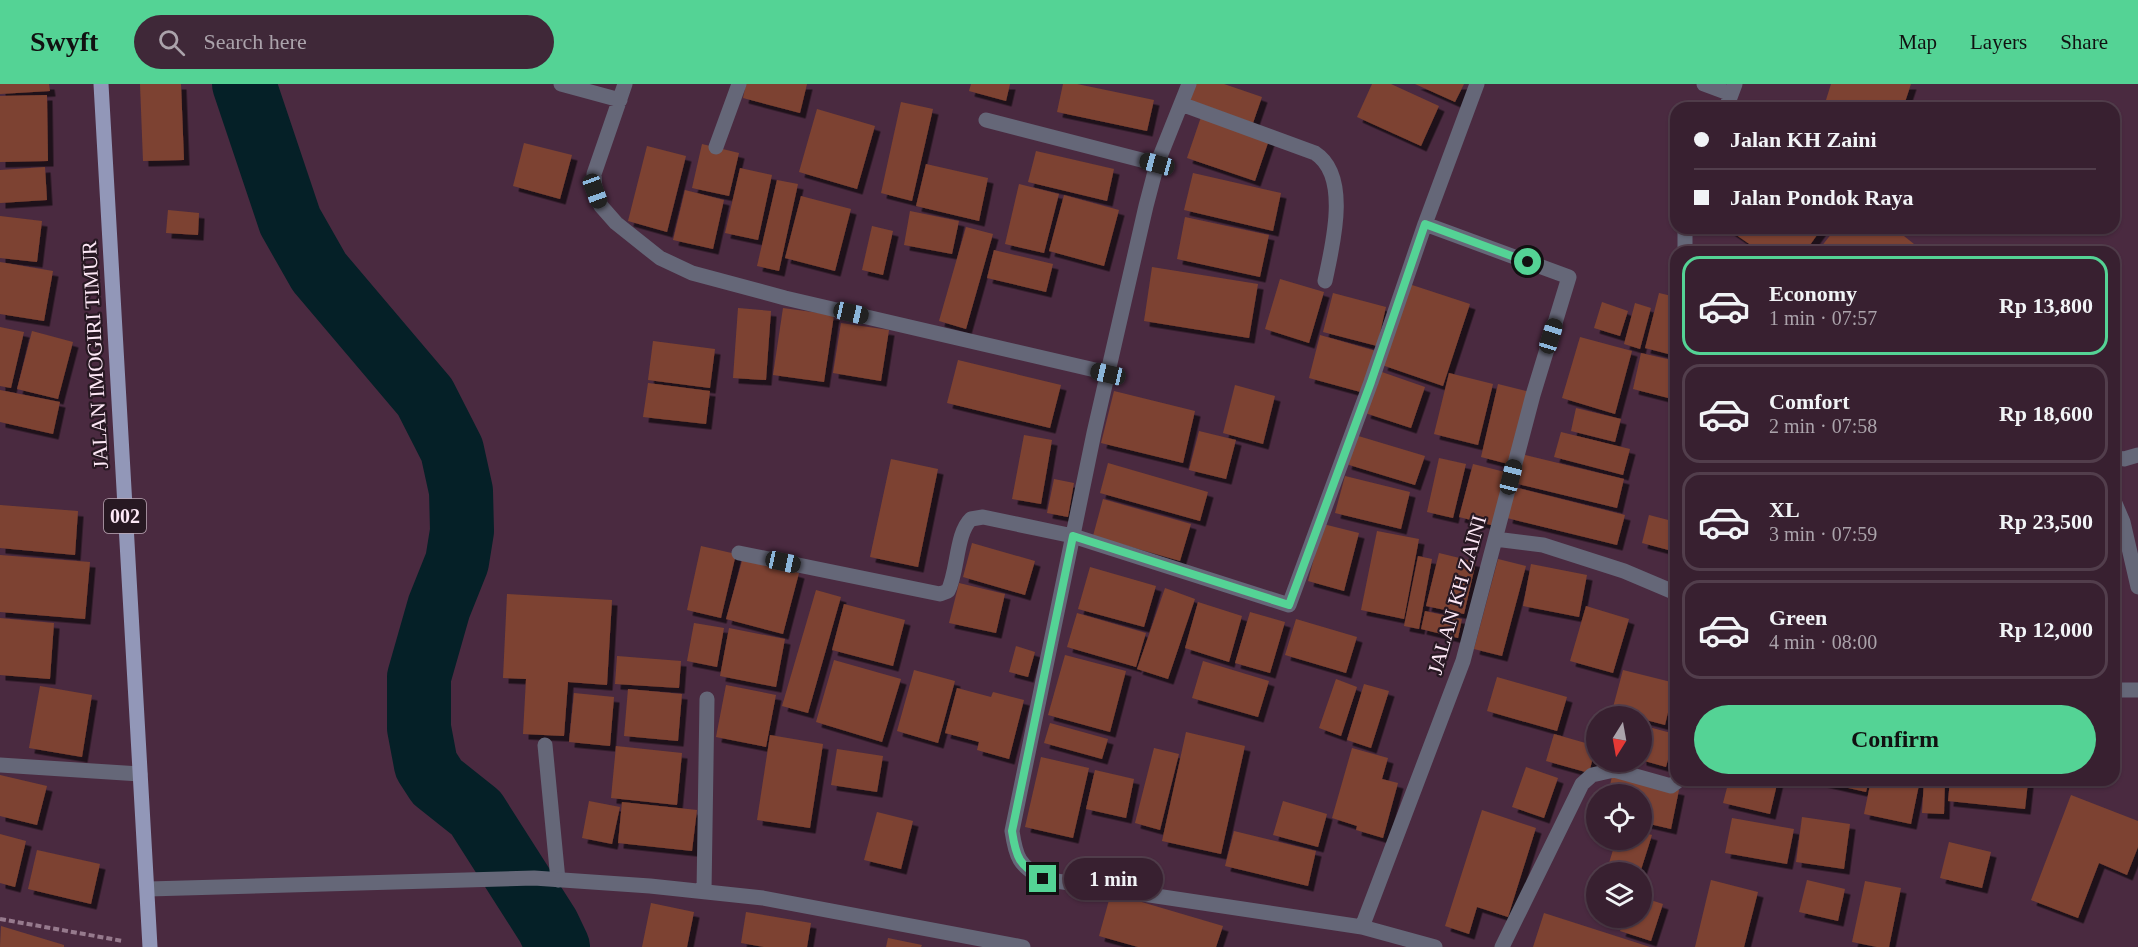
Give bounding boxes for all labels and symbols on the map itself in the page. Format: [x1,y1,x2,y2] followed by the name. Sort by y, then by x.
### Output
[1137,151,1177,177] car
[580,171,610,211] car
[77,240,113,470] street label: JALAN IMOGIRI TIMUR
[1514,248,1541,275] route start
[831,300,871,326] car
[1537,316,1565,356] car
[1088,361,1128,387] car
[1498,457,1524,497] car
[104,499,146,533] road number: 002
[1423,513,1491,677] street label: JALAN KH ZAINI
[764,549,802,575] car
[1586,706,1652,772] north arrow
[1064,858,1163,900] callout: 1 min
[1029,865,1056,892] route end

